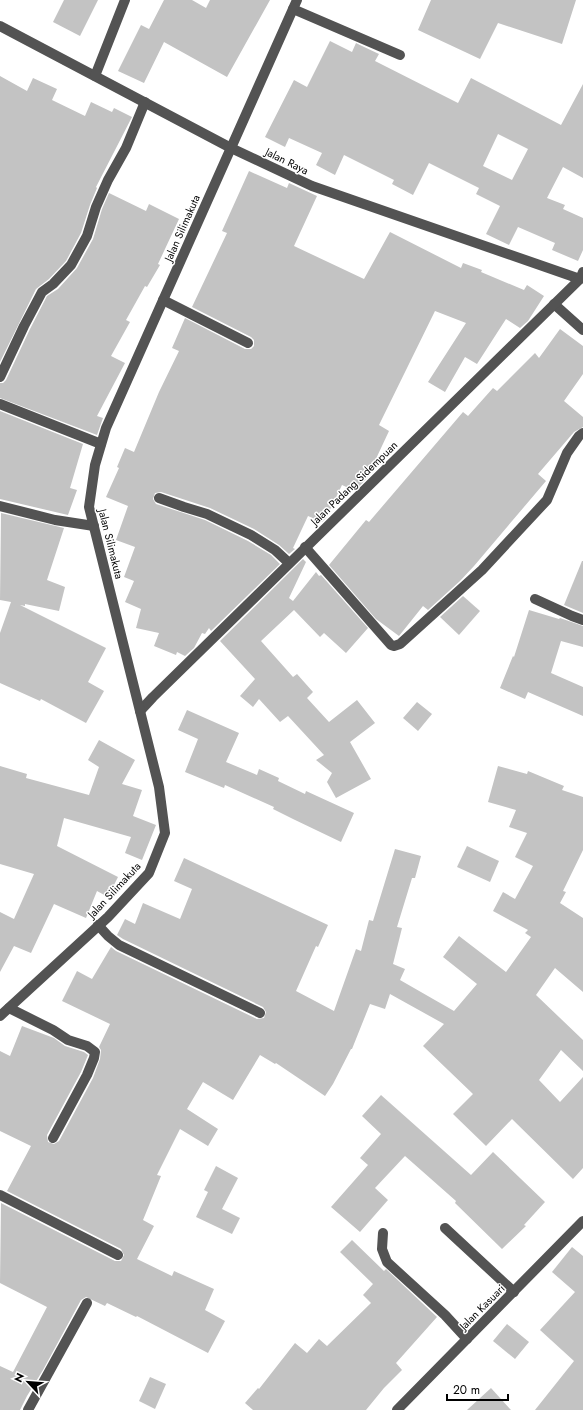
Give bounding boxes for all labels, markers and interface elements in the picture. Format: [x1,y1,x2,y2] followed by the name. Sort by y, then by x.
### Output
[261,143,311,178] street label: Jalan Raya
[159,192,204,266] street label: Jalan Silimakuta
[306,437,401,530] street label: Jalan Padang Sidempuan
[94,505,127,581] street label: Jalan Silimakuta
[82,858,144,923] street label: Jalan Silimakuta
[454,1281,508,1335] street label: Jalan Kasuari
[8,1362,48,1402] north arrow
[10,1370,28,1385] text: N
[447,1376,508,1402] scale bar
[453,1381,480,1399] text: 20 m

